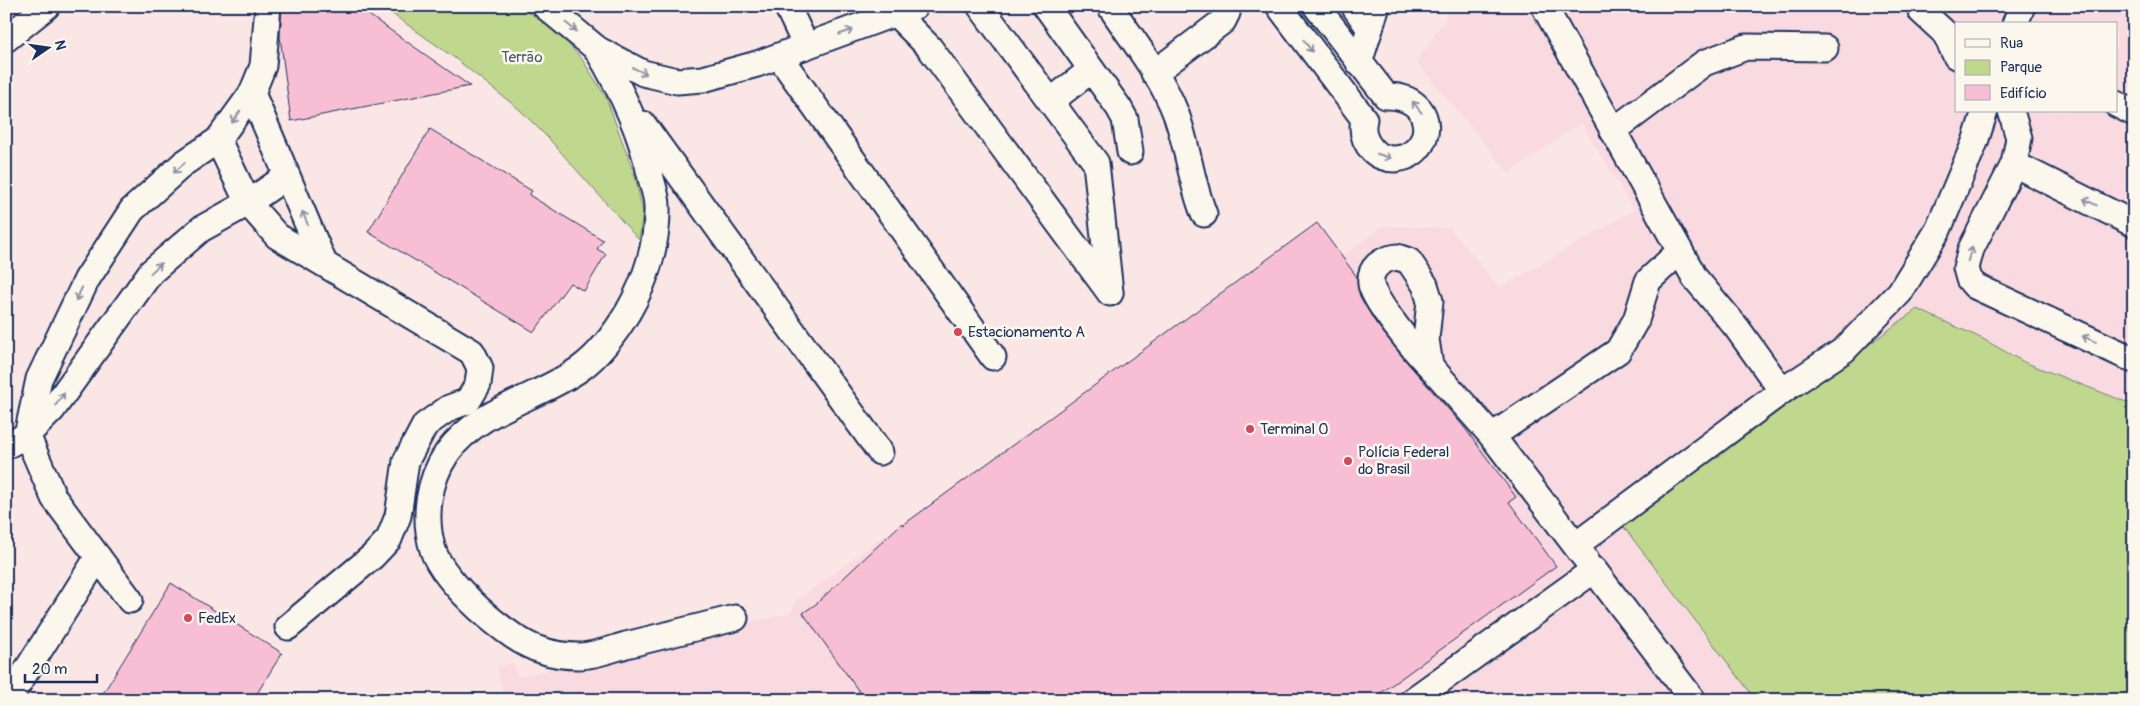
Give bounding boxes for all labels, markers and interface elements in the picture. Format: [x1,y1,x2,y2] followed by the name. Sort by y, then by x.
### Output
[22,22,72,72] north arrow
[564,22,577,33] one-way arrow
[1955,22,2118,112] legend
[838,27,853,36] one-way arrow
[2000,34,2023,53] text: Rua
[51,39,70,52] text: N
[1303,39,1313,53] one-way arrow
[501,48,543,67] park label: Terrão
[2000,58,2043,77] text: Parque
[632,66,647,76] one-way arrow
[2000,84,2046,103] text: Edifício
[1412,101,1423,114] one-way arrow
[231,110,241,124] one-way arrow
[1376,152,1392,162] one-way arrow
[172,162,185,174] one-way arrow
[2083,197,2098,206] one-way arrow
[299,211,309,226] one-way arrow
[1966,246,1975,262] one-way arrow
[149,262,162,274] one-way arrow
[74,287,84,302] one-way arrow
[968,323,1085,342] place label: Estacionamento A
[952,326,964,338] marker: Estacionamento A
[2082,334,2097,344] one-way arrow
[55,392,65,406] one-way arrow
[1260,420,1329,439] place label: Terminal 0
[1244,423,1256,435] marker: Terminal 0
[1358,443,1449,479] place label: Polícia Federal do Brasil
[1342,455,1354,467] marker: Polícia Federal do Brasil
[198,609,236,628] place label: FedEx
[182,612,194,624] marker: FedEx
[25,651,98,683] scale bar
[32,660,67,679] text: 20 m

